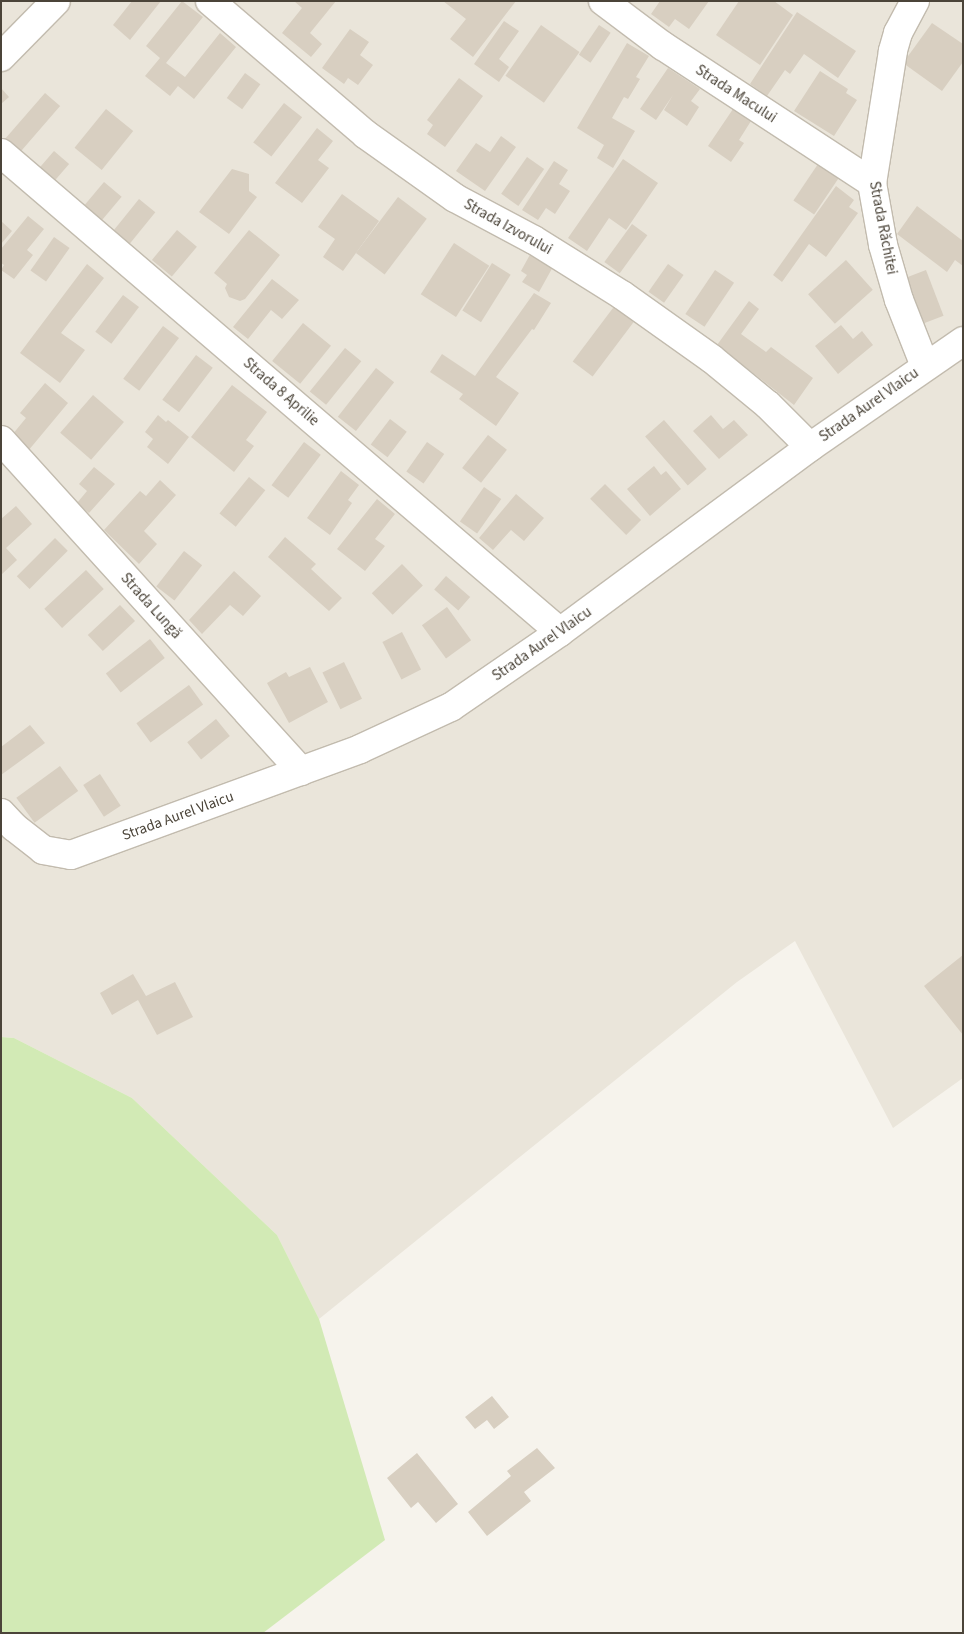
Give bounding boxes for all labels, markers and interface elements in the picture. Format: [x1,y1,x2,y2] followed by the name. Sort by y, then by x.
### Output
[692,61,780,127] street label: Strada Macului
[865,180,901,276] street label: Strada Răchitei
[461,195,555,259] street label: Strada Izvorului
[239,354,323,430] street label: Strada 8 Aprilie
[816,364,922,446] street label: Strada Aurel Vlaicu
[117,569,185,643] street label: Strada Lungă
[489,603,595,685] street label: Strada Aurel Vlaicu
[120,787,236,845] street label: Strada Aurel Vlaicu

